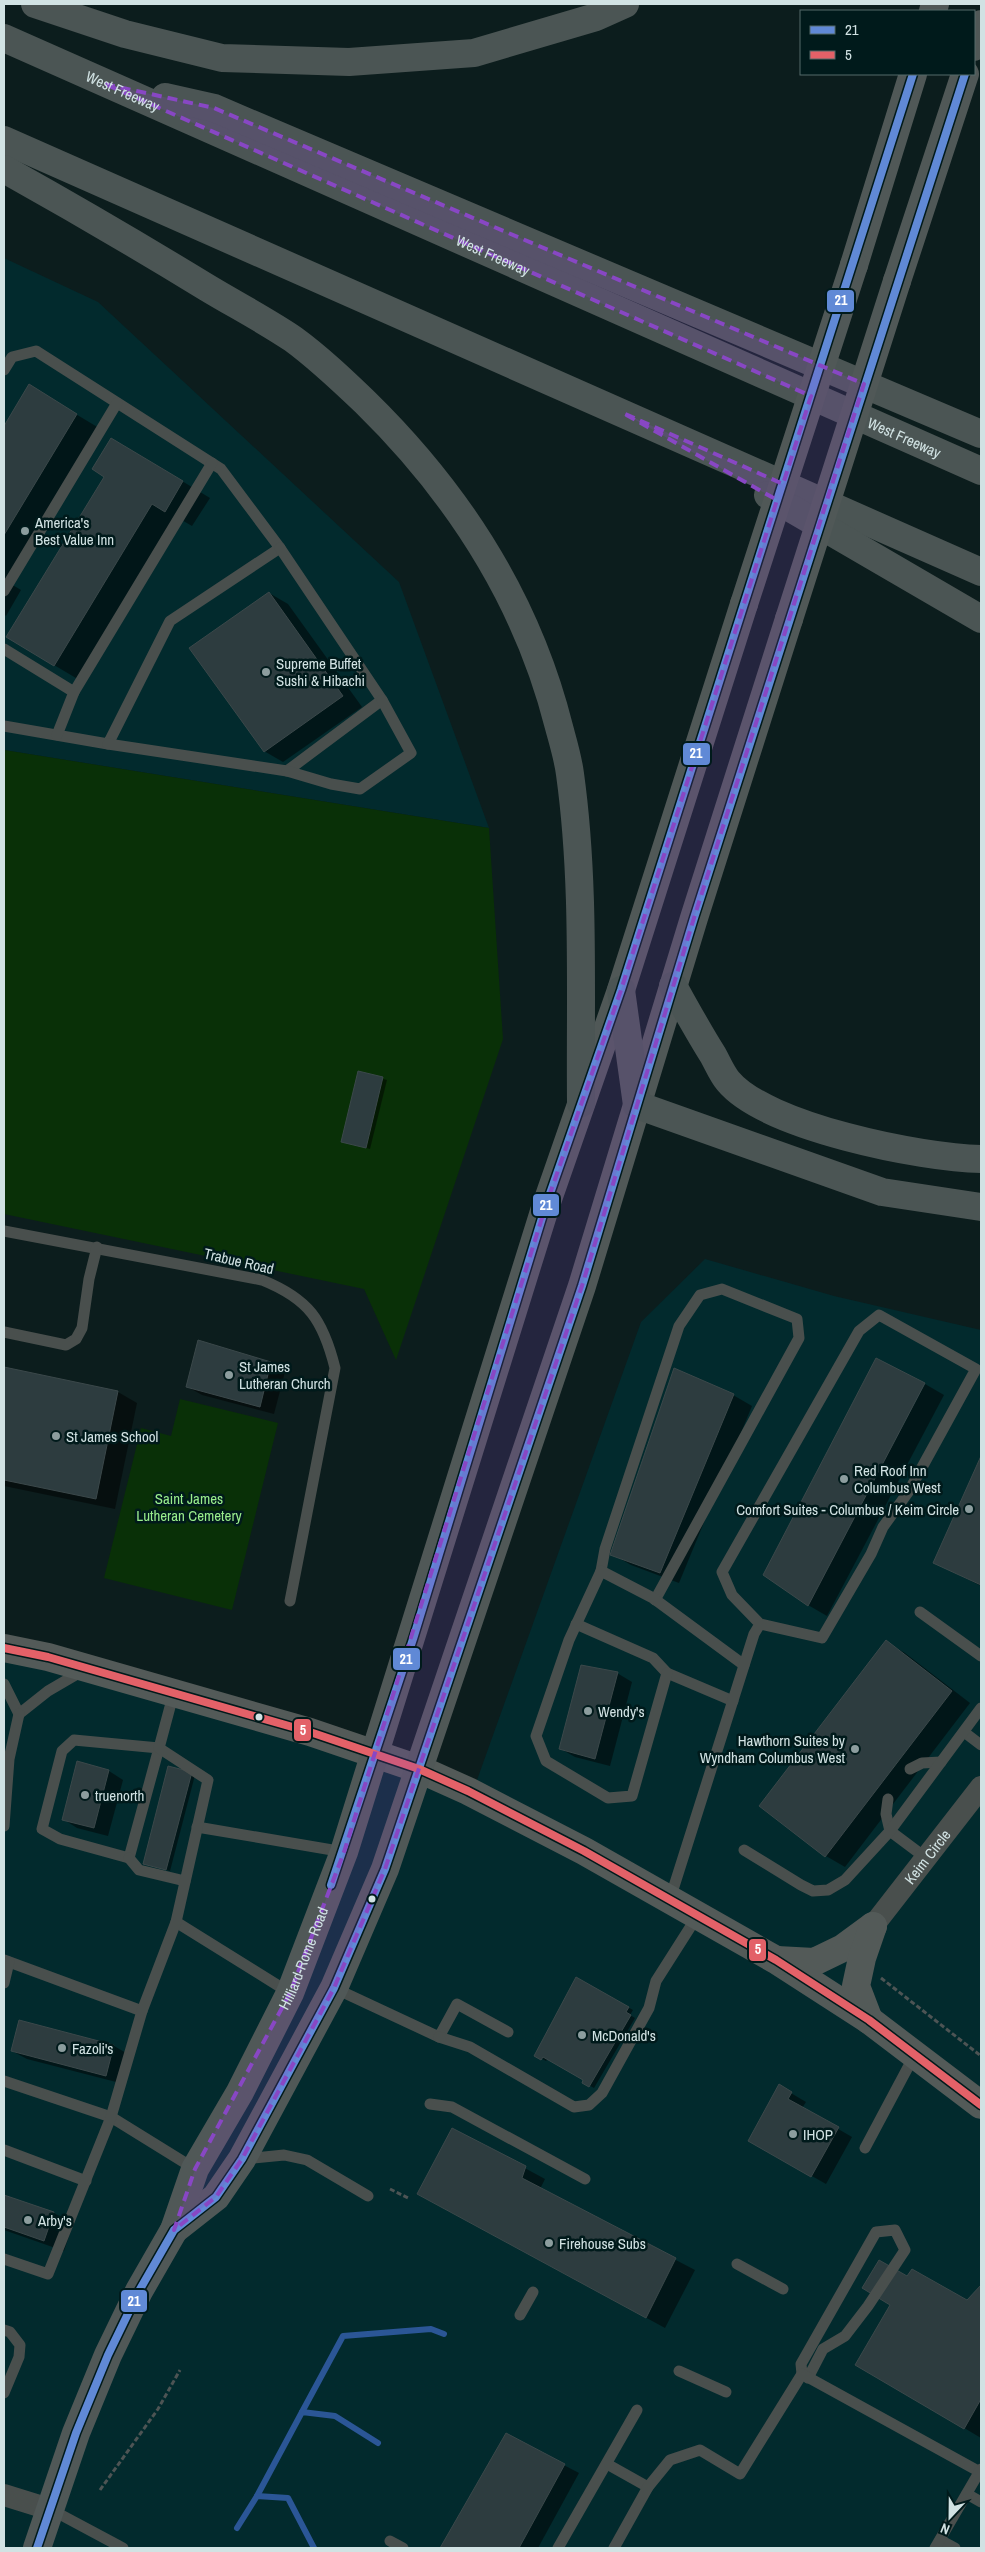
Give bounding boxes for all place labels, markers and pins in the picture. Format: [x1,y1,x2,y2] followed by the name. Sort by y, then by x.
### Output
[34,512,114,550] place label: America's Best Value Inn
[19,525,31,537] marker: America's Best Value Inn
[276,653,365,691] place label: Supreme Buffet Sushi & Hibachi
[260,666,272,678] marker: Supreme Buffet Sushi & Hibachi
[239,1356,331,1394] place label: St James Lutheran Church
[223,1369,235,1381] marker: St James Lutheran Church
[66,1426,158,1447] place label: St James School
[50,1430,62,1442] marker: St James School
[854,1460,941,1498] place label: Red Roof Inn Columbus West
[838,1473,850,1485] marker: Red Roof Inn Columbus West
[736,1499,959,1520] place label: Comfort Suites - Columbus / Keim Circle
[963,1503,975,1515] marker: Comfort Suites - Columbus / Keim Circle
[598,1701,645,1722] place label: Wendy's
[582,1705,594,1717] marker: Wendy's
[254,1712,264,1722] unlabelled marker
[700,1730,846,1768] place label: Hawthorn Suites by Wyndham Columbus West
[849,1743,861,1755] marker: Hawthorn Suites by Wyndham Columbus West
[95,1785,144,1806] place label: truenorth
[79,1789,91,1801] marker: truenorth
[367,1894,377,1904] unlabelled marker
[592,2025,656,2046] place label: McDonald's
[576,2029,588,2041] marker: McDonald's
[72,2038,113,2059] place label: Fazoli's
[56,2042,68,2054] marker: Fazoli's
[803,2124,833,2145] place label: IHOP
[787,2128,799,2140] marker: IHOP
[37,2210,72,2231] place label: Arby's
[22,2214,34,2226] marker: Arby's
[559,2233,646,2254] place label: Firehouse Subs
[543,2237,555,2249] marker: Firehouse Subs

